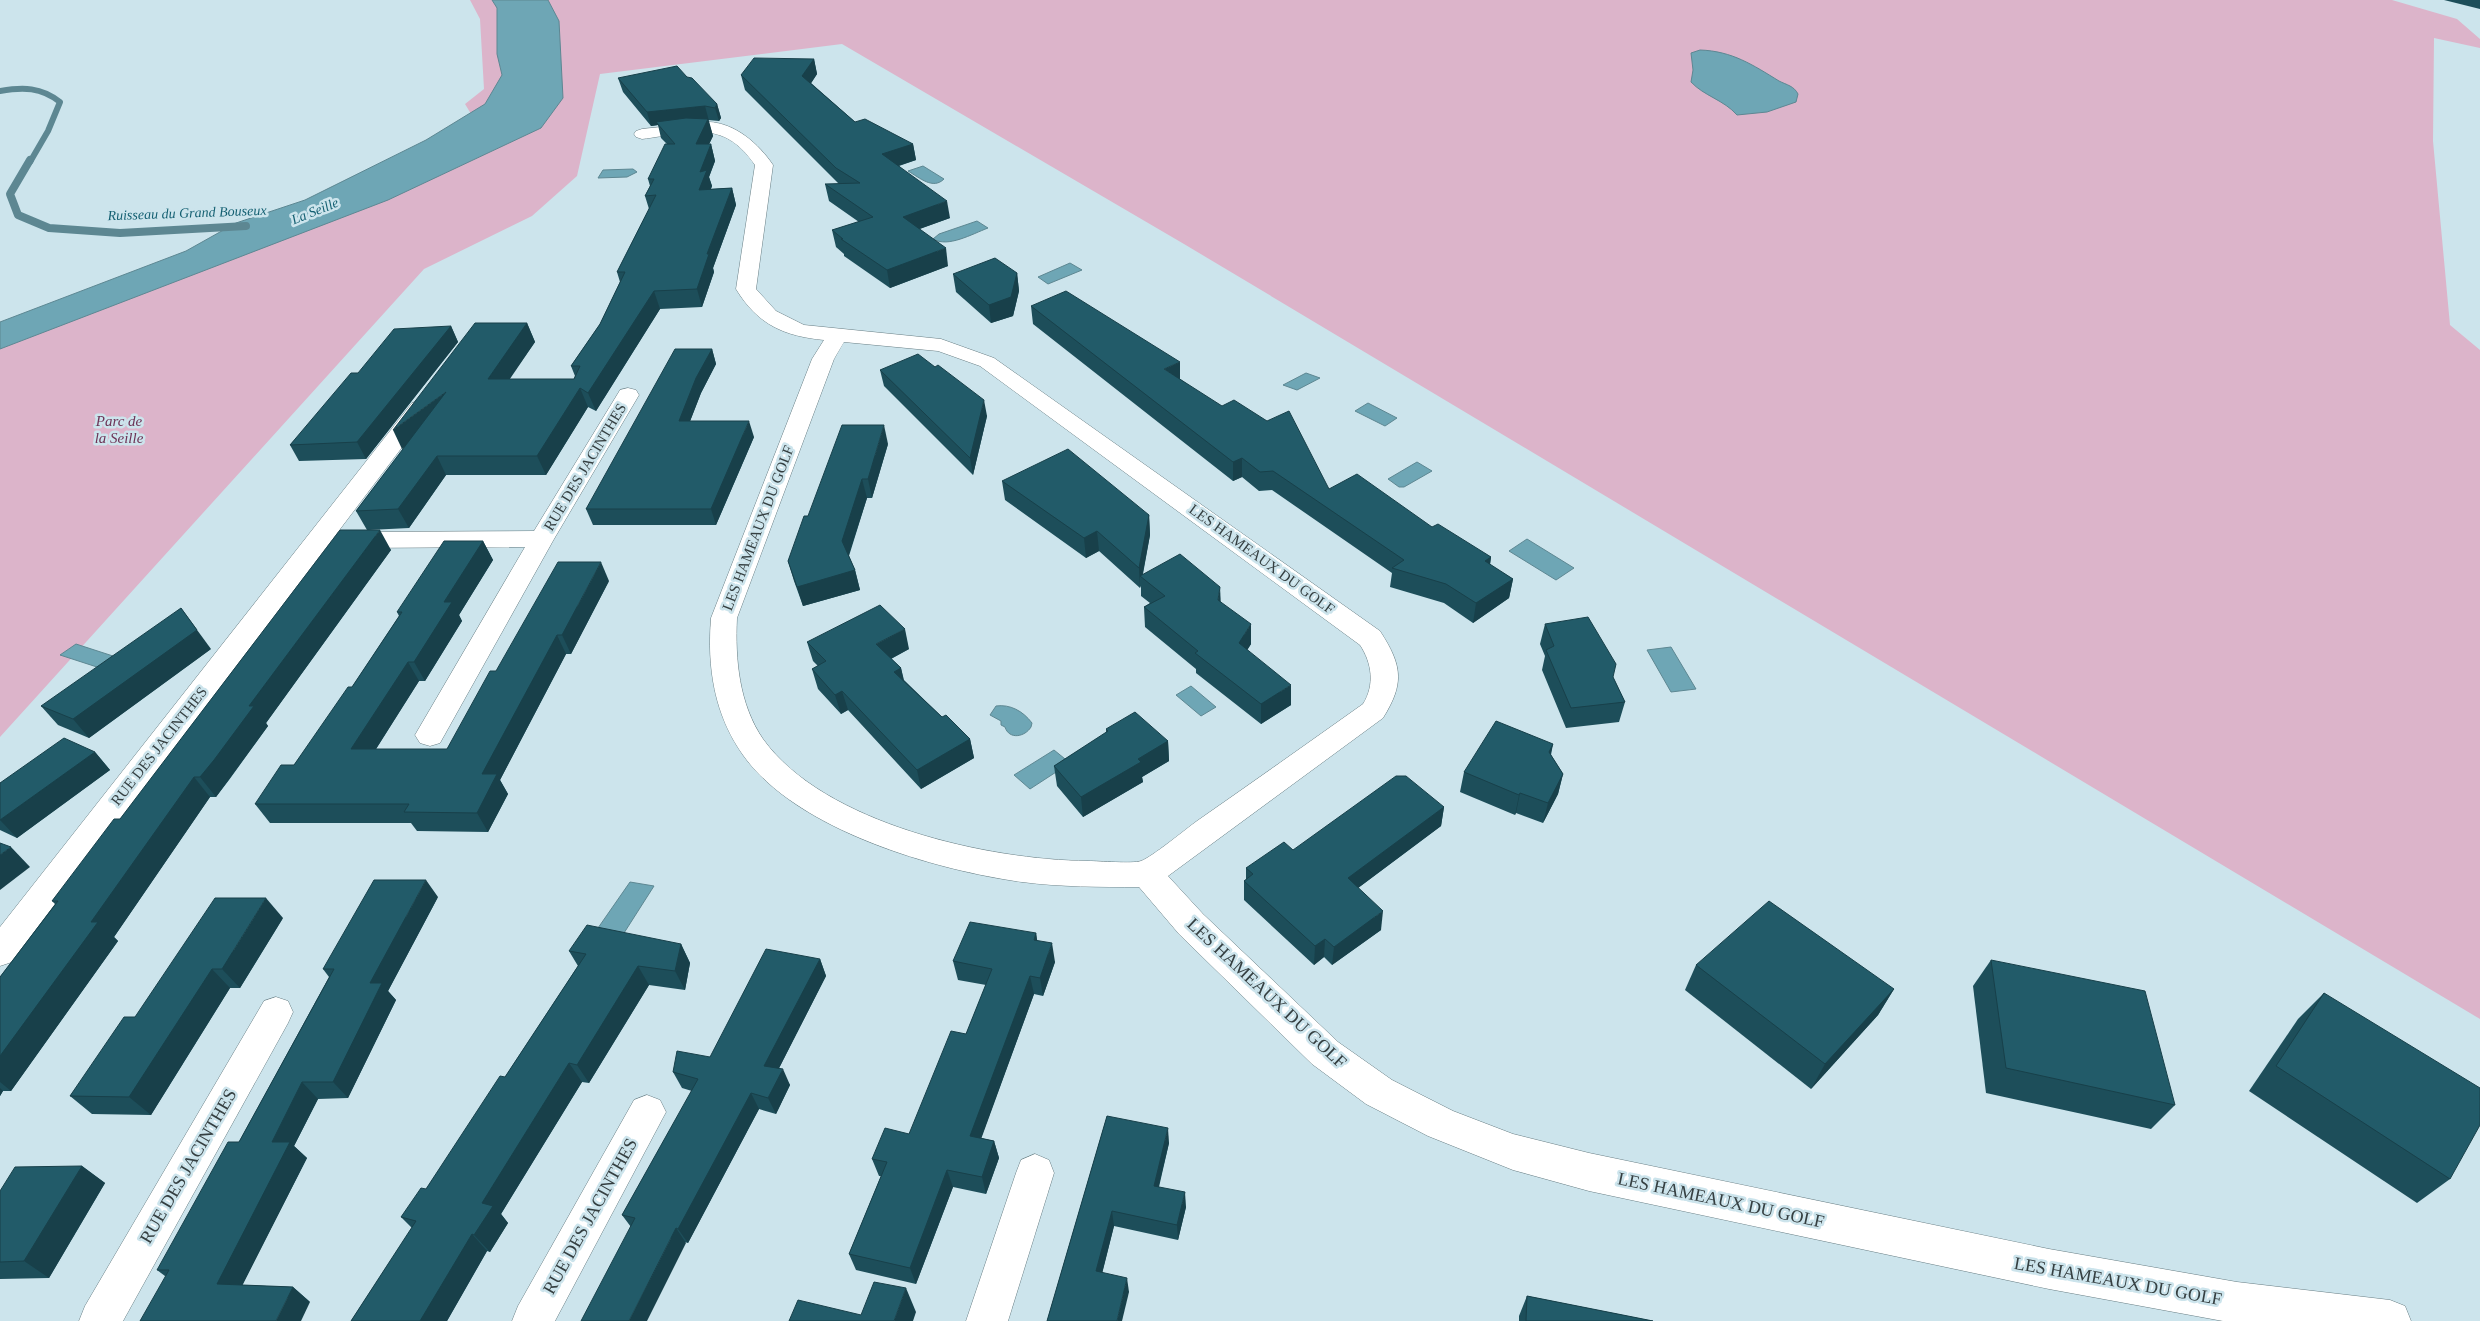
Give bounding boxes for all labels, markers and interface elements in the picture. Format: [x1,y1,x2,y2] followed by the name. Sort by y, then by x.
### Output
[288,195,341,228] water label: La Seille
[106,203,268,223] water label: Ruisseau du Grand Bouseux
[541,400,629,534] street label: RUE DES JACINTHES
[95,413,144,446] park label: Parc de la Seille
[719,443,797,613] street label: LES HAMEAUX DU GOLF
[1186,501,1338,617] street label: LES HAMEAUX DU GOLF
[108,684,210,808] street label: RUE DES JACINTHES
[1183,914,1351,1072] street label: LES HAMEAUX DU GOLF
[136,1085,240,1247] street label: RUE DES JACINTHES
[539,1135,641,1297] street label: RUE DES JACINTHES
[1616,1168,1826,1232] street label: LES HAMEAUX DU GOLF
[2013,1253,2223,1309] street label: LES HAMEAUX DU GOLF

